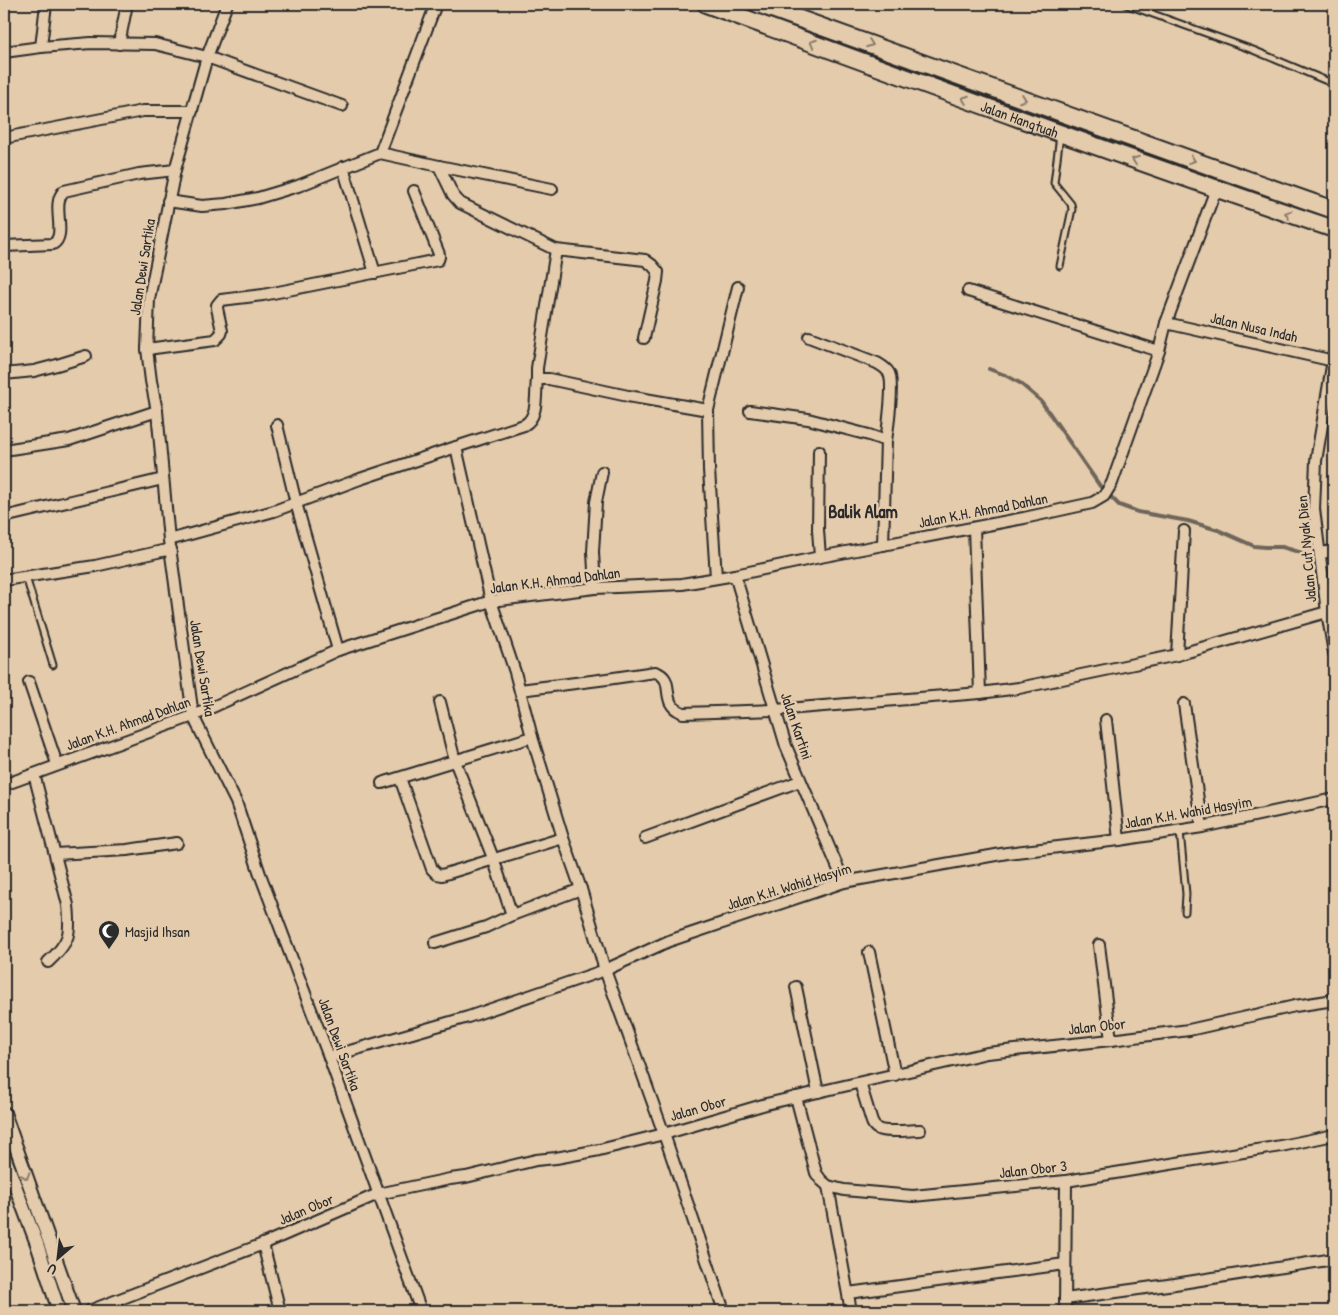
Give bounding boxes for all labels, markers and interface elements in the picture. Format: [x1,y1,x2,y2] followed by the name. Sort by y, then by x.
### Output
[865,38,874,48] one-way arrow
[809,39,818,49] one-way arrow
[1018,93,1027,103] one-way arrow
[962,95,970,105] one-way arrow
[978,95,1062,142] street label: Jalan Hangtuah
[1188,154,1196,164] one-way arrow
[1131,156,1139,166] one-way arrow
[1284,209,1293,219] one-way arrow
[124,217,160,317] street label: Jalan Dewi Sartika
[1208,307,1300,347] street label: Jalan Nusa Indah
[917,487,1050,533] street label: Jalan K.H. Ahmad Dahlan
[1291,494,1321,603] street label: Jalan Cut Nyak Dien
[828,499,898,524] district label: Balik Alam
[489,562,622,598] street label: Jalan K.H. Ahmad Dahlan
[185,618,221,718] street label: Jalan Dewi Sartika
[776,690,818,762] street label: Jalan Kartini
[63,691,193,755] street label: Jalan K.H. Ahmad Dahlan
[1123,790,1253,834] street label: Jalan K.H. Wahid Hasyim
[724,857,854,915] street label: Jalan K.H. Wahid Hasyim
[97,919,121,950] mosque icon: Masjid Ihsan
[125,921,190,942] place label: Masjid Ihsan
[313,995,367,1094] street label: Jalan Dewi Sartika
[1067,1013,1127,1039] street label: Jalan Obor
[667,1090,729,1126] street label: Jalan Obor
[998,1155,1068,1183] street label: Jalan Obor 3
[20,1171,30,1179] one-way arrow
[275,1188,337,1230] street label: Jalan Obor
[32,1232,82,1282] north arrow
[44,1260,60,1280] text: U

